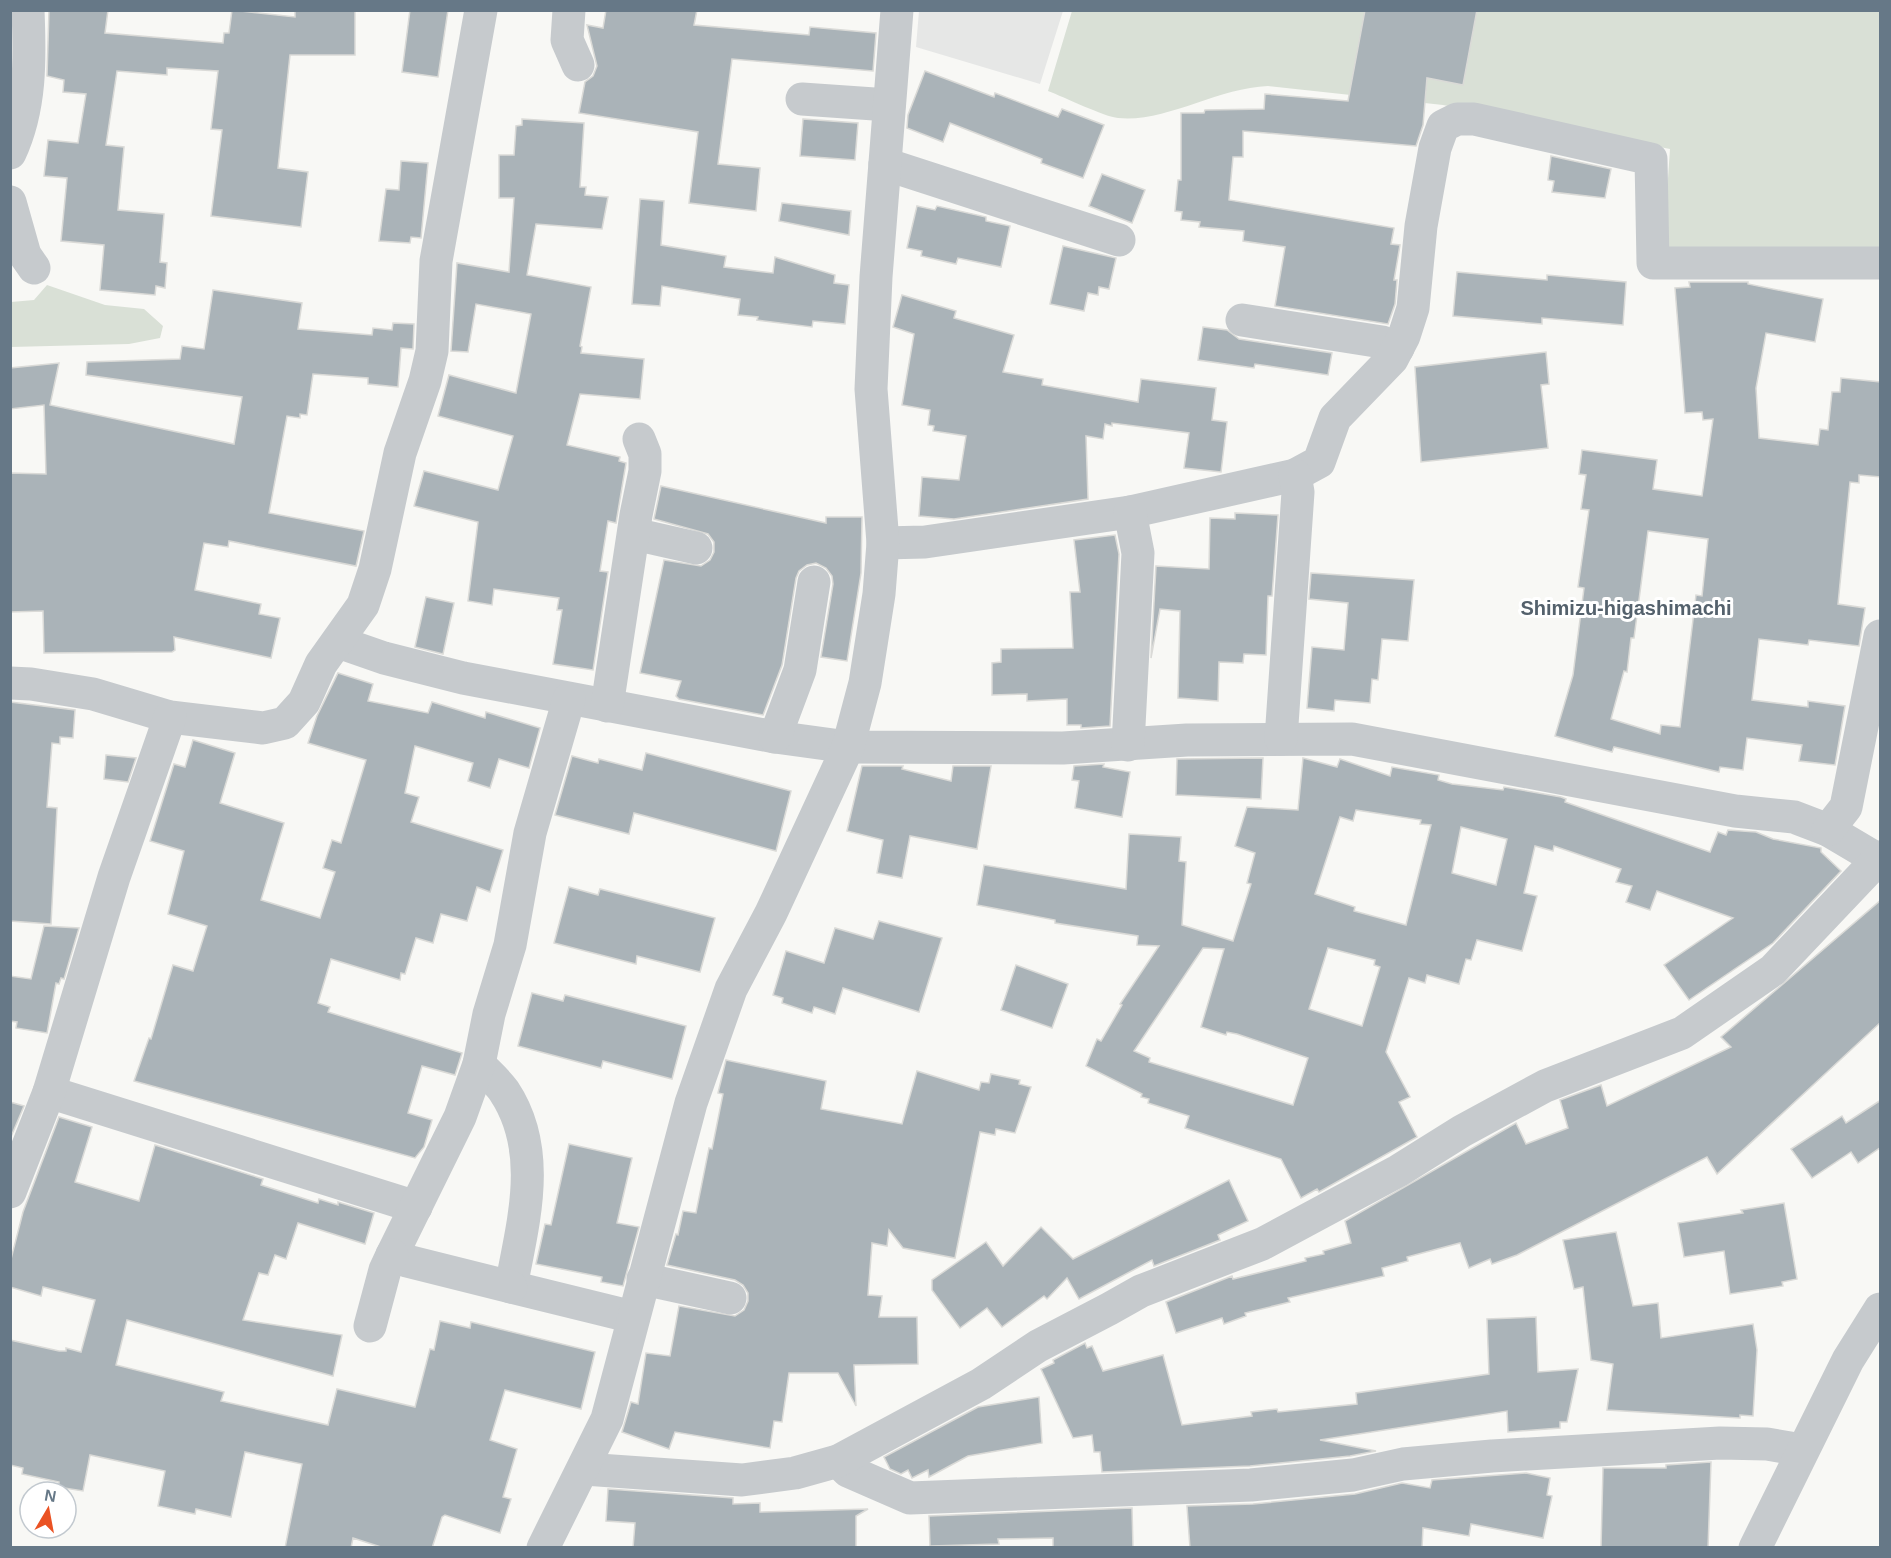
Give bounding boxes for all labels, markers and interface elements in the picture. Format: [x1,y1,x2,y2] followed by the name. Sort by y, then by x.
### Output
[1520,597,1732,619] district label: Shimizu-higashimachi
[18,1480,78,1540] north arrow
[43,1486,58,1505] text: N

